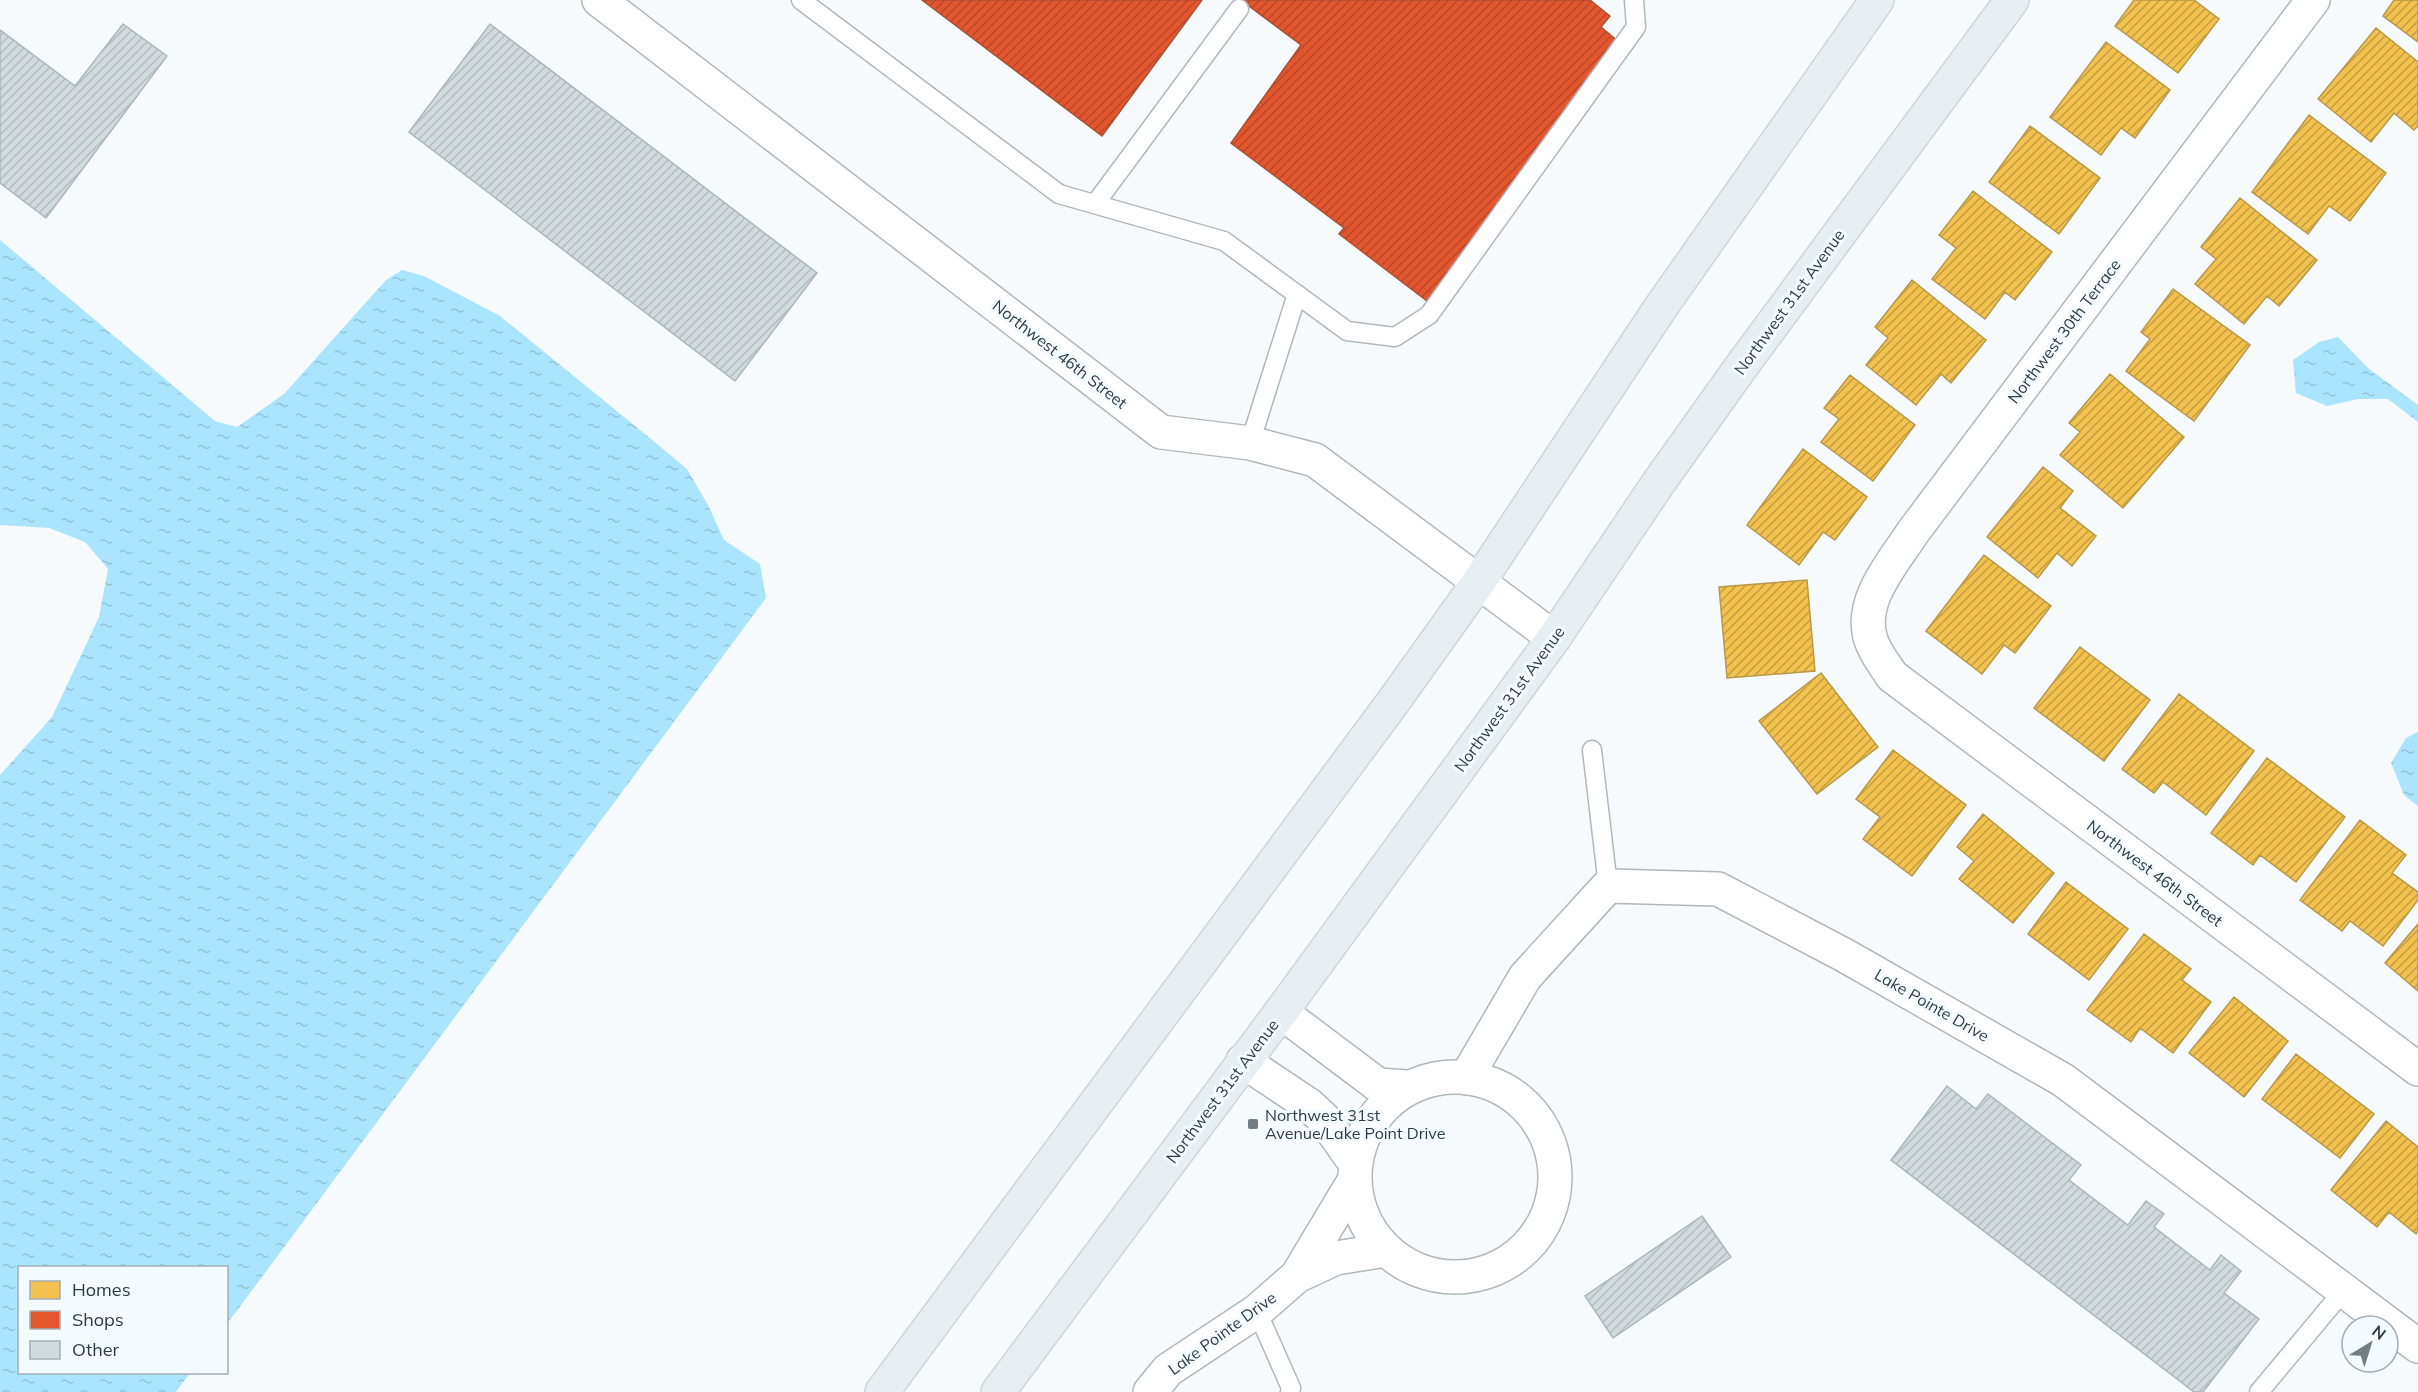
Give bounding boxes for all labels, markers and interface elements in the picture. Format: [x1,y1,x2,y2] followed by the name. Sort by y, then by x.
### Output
[1730,225,1848,379] street label: Northwest 31st Avenue
[2003,255,2125,407] street label: Northwest 30th Terrace
[989,295,1131,413] street label: Northwest 46th Street
[1450,622,1568,776] street label: Northwest 31st Avenue
[2083,815,2227,931] street label: Northwest 46th Street
[1871,964,1993,1046] street label: Lake Pointe Drive
[1161,1015,1283,1167] street label: Northwest 31st Avenue
[1265,1105,1445,1143] place label: Northwest 31st Avenue/Lake Point Drive
[1246,1117,1260,1131] marker: Northwest 31st Avenue/Lake Point Drive
[18,1266,228,1374] legend
[72,1278,131,1301] text: Homes
[1164,1287,1280,1379] street label: Lake Pointe Drive
[72,1308,124,1331] text: Shops
[2340,1314,2400,1374] north arrow
[2368,1321,2390,1344] text: N
[72,1338,120,1361] text: Other

